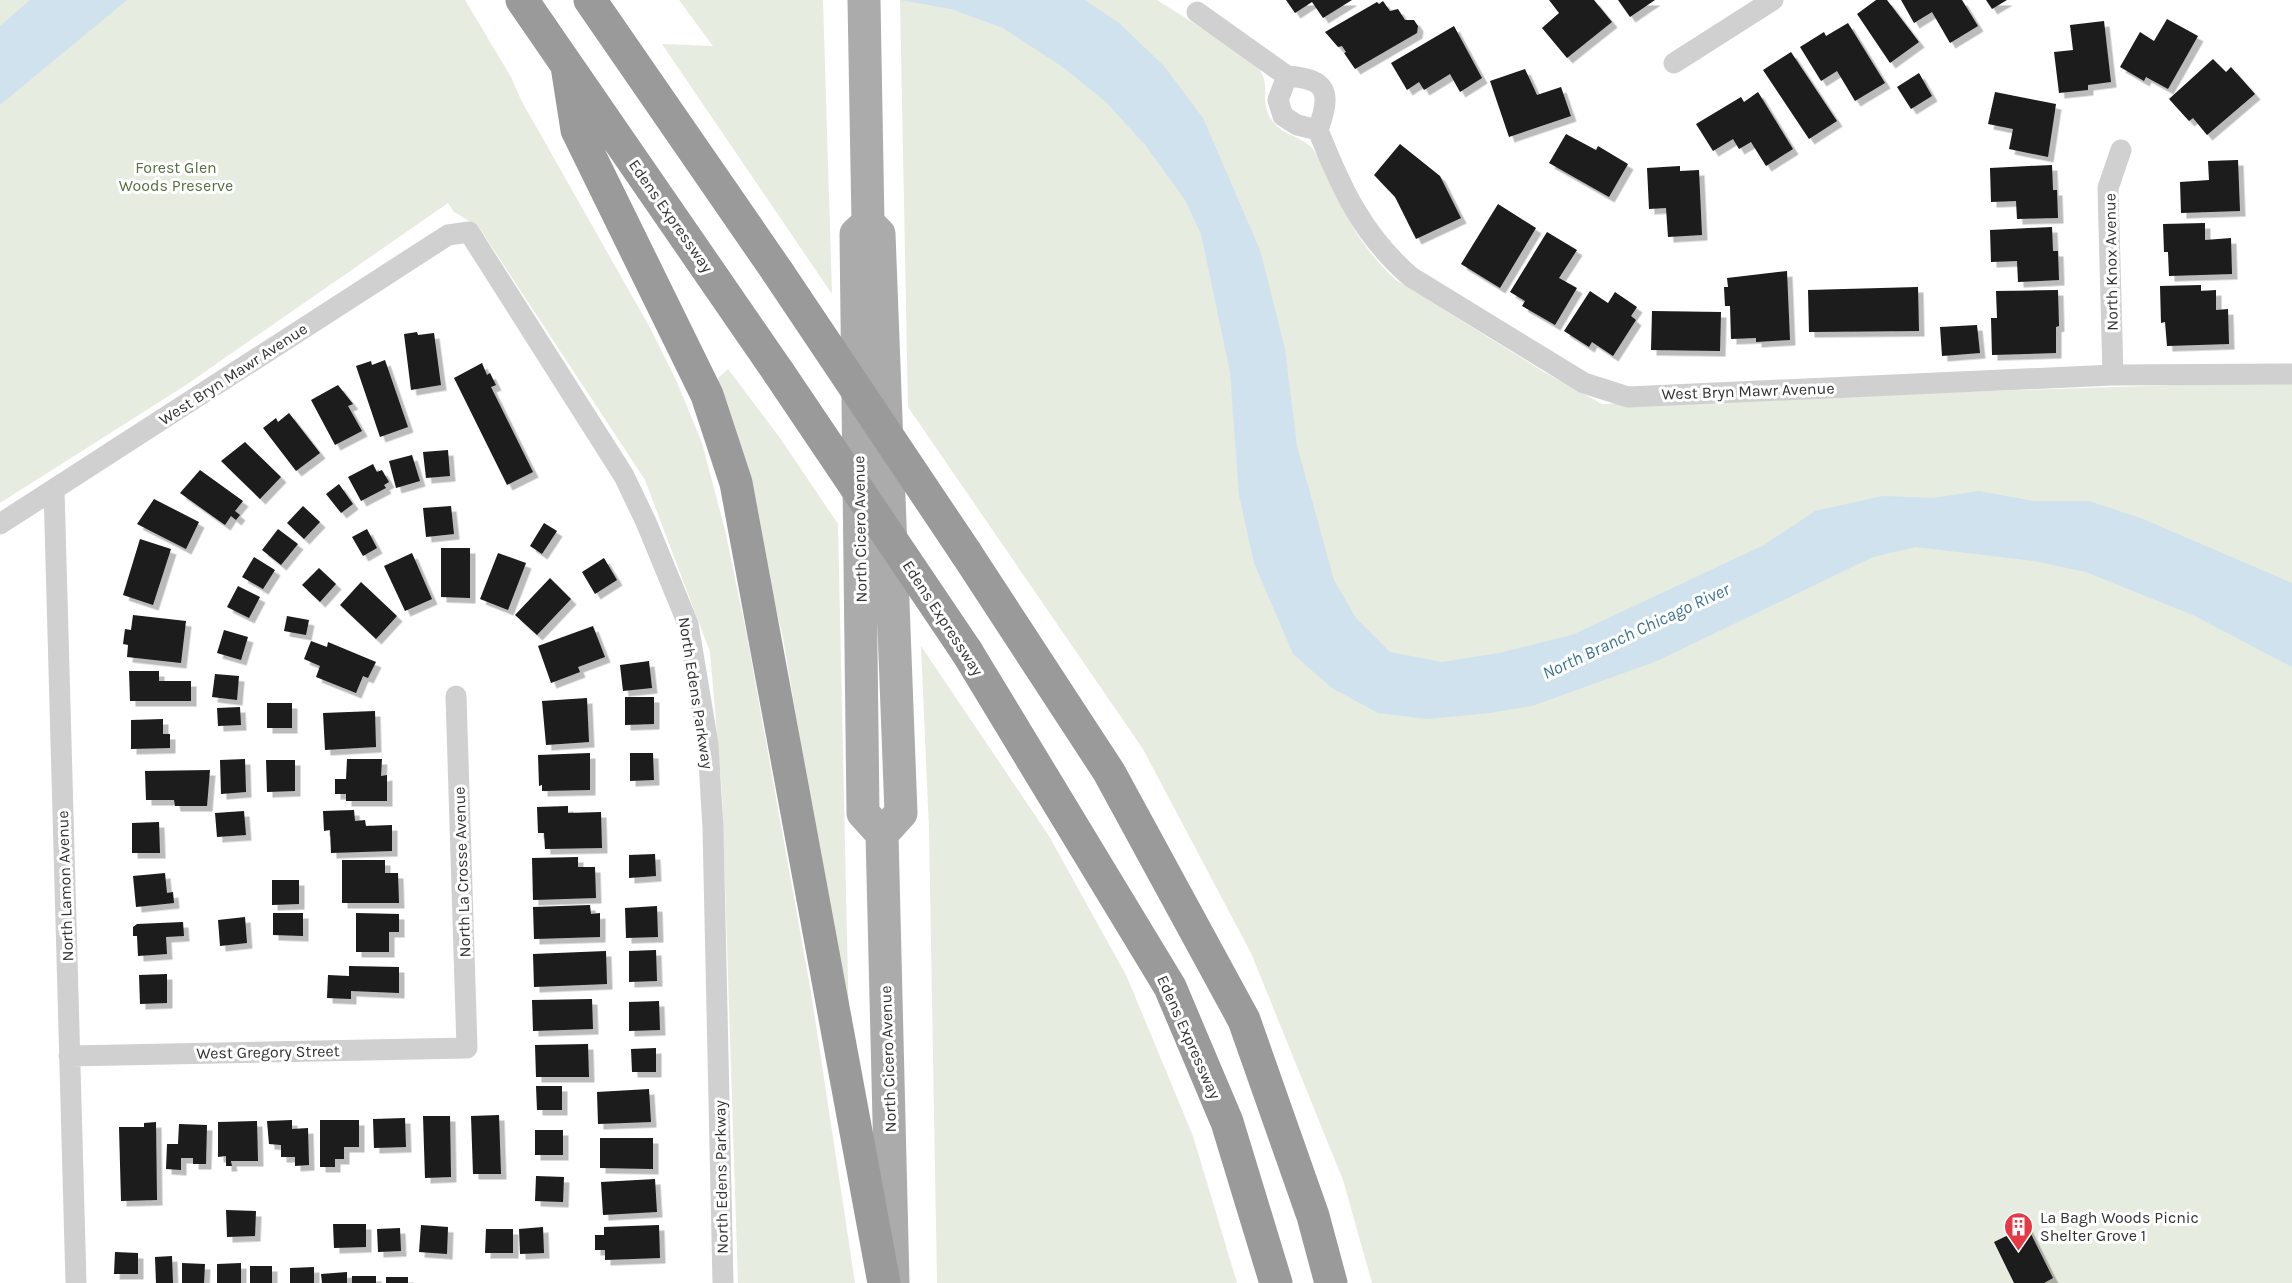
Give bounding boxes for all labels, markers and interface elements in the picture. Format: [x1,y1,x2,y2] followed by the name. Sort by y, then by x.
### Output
[625,156,717,277] street label: Edens Expressway
[119,158,233,195] park label: Forest Glen Woods Preserve
[2100,193,2122,331] street label: North Knox Avenue
[155,319,311,429] street label: West Bryn Mawr Avenue
[1661,378,1835,404] street label: West Bryn Mawr Avenue
[849,455,871,603] street label: North Cicero Avenue
[899,557,988,680] street label: Edens Expressway
[1539,578,1734,684] water label: North Branch Chicago River
[675,616,717,771] street label: North Edens Parkway
[450,786,474,958] street label: North La Crosse Avenue
[53,810,77,962] street label: North Lamon Avenue
[1153,972,1225,1102] street label: Edens Expressway
[876,985,900,1133] street label: North Cicero Avenue
[196,1041,340,1063] street label: West Gregory Street
[710,1099,732,1254] street label: North Edens Parkway
[2040,1208,2199,1245] place label: La Bagh Woods Picnic Shelter Grove 1
[2003,1210,2035,1252] building icon: La Bagh Woods Picnic Shelter Grove 1

